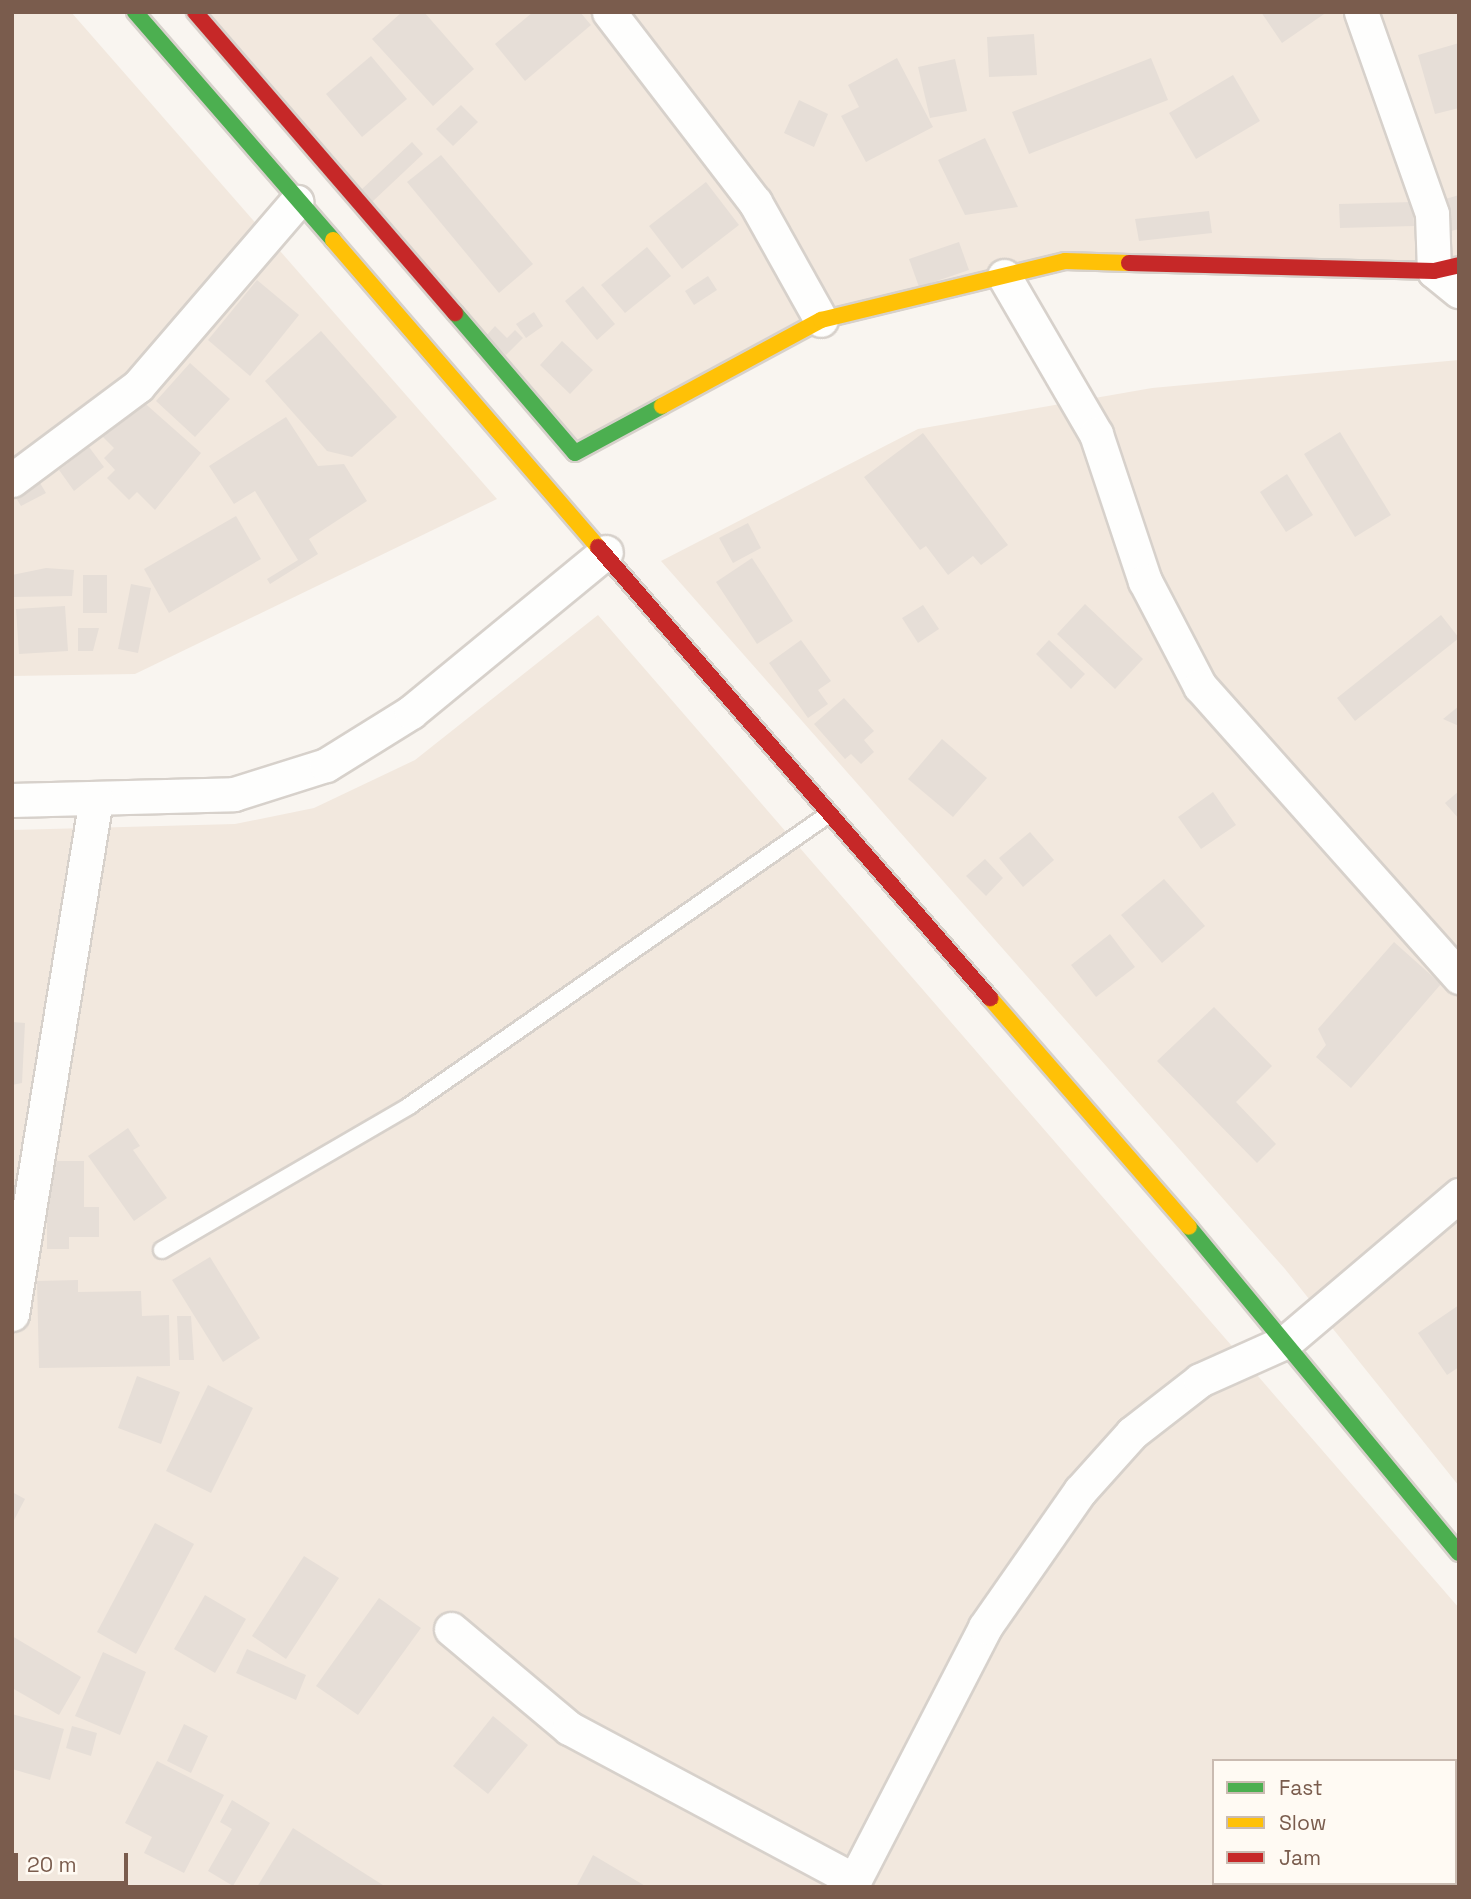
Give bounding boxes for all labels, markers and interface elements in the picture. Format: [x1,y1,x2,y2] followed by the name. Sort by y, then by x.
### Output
[1212,1759,1457,1885] legend
[1279,1774,1323,1801] text: Fast
[1279,1809,1327,1836] text: Slow
[18,1840,131,1884] scale bar
[1279,1844,1321,1871] text: Jam
[27,1851,77,1878] text: 20 m

